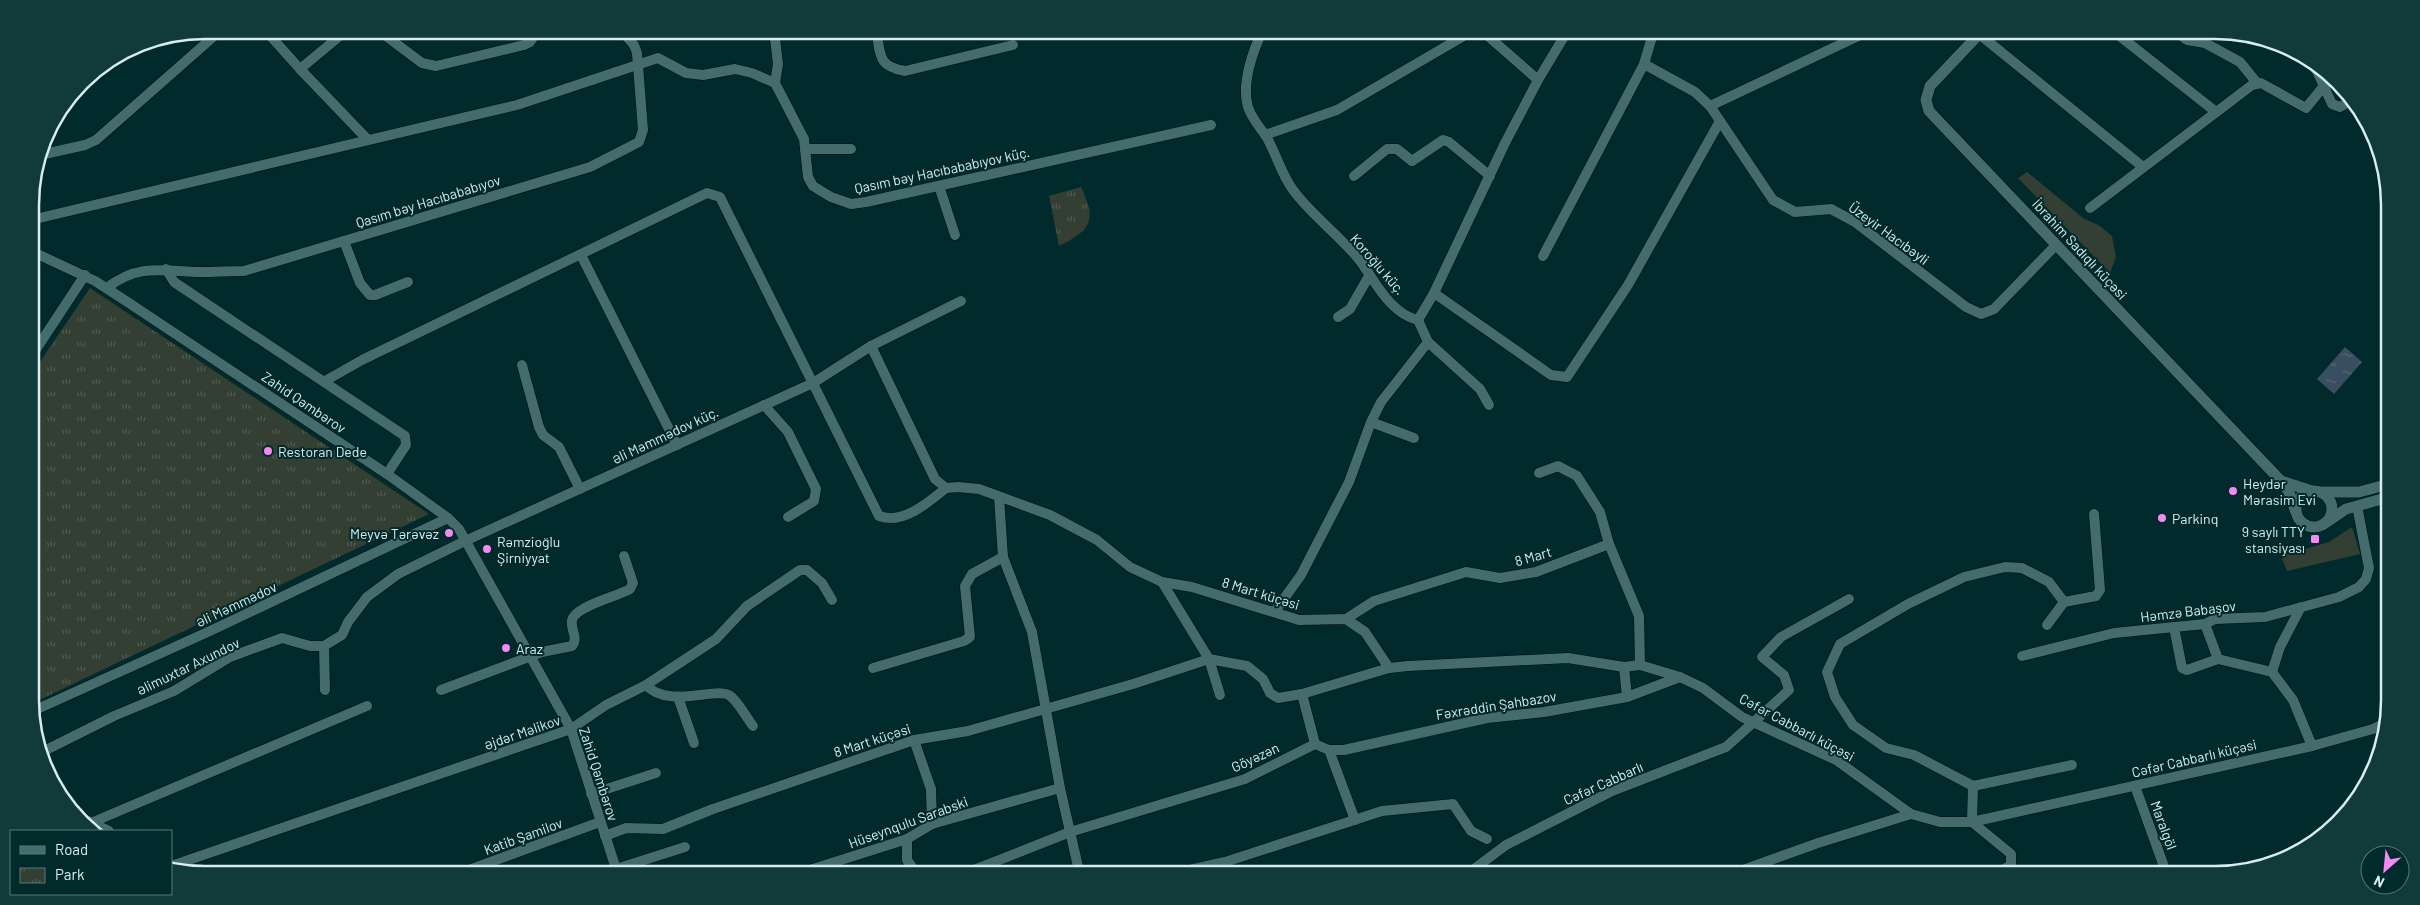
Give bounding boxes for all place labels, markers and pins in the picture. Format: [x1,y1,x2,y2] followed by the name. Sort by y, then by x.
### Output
[278,443,367,460] place label: Restoran Dede
[262,445,274,457] marker: Restoran Dede
[2243,475,2316,508] place label: Heydər Mərasim Evi
[2227,485,2239,497] marker: Heydər Mərasim Evi
[2172,510,2218,527] place label: Parkinq
[2156,512,2168,524] marker: Parkinq
[2242,523,2305,556] place label: 9 saylı TTY stansiyası
[350,525,439,542] place label: Meyvə Tərəvəz
[443,527,455,539] marker: Meyvə Tərəvəz
[497,533,560,566] place label: Rəmzioğlu Şirniyyat
[2309,533,2321,545] marker: 9 saylı TTY stansiyası
[481,543,493,555] marker: Rəmzioğlu Şirniyyat
[516,640,543,657] place label: Araz
[500,642,512,654] marker: Araz

